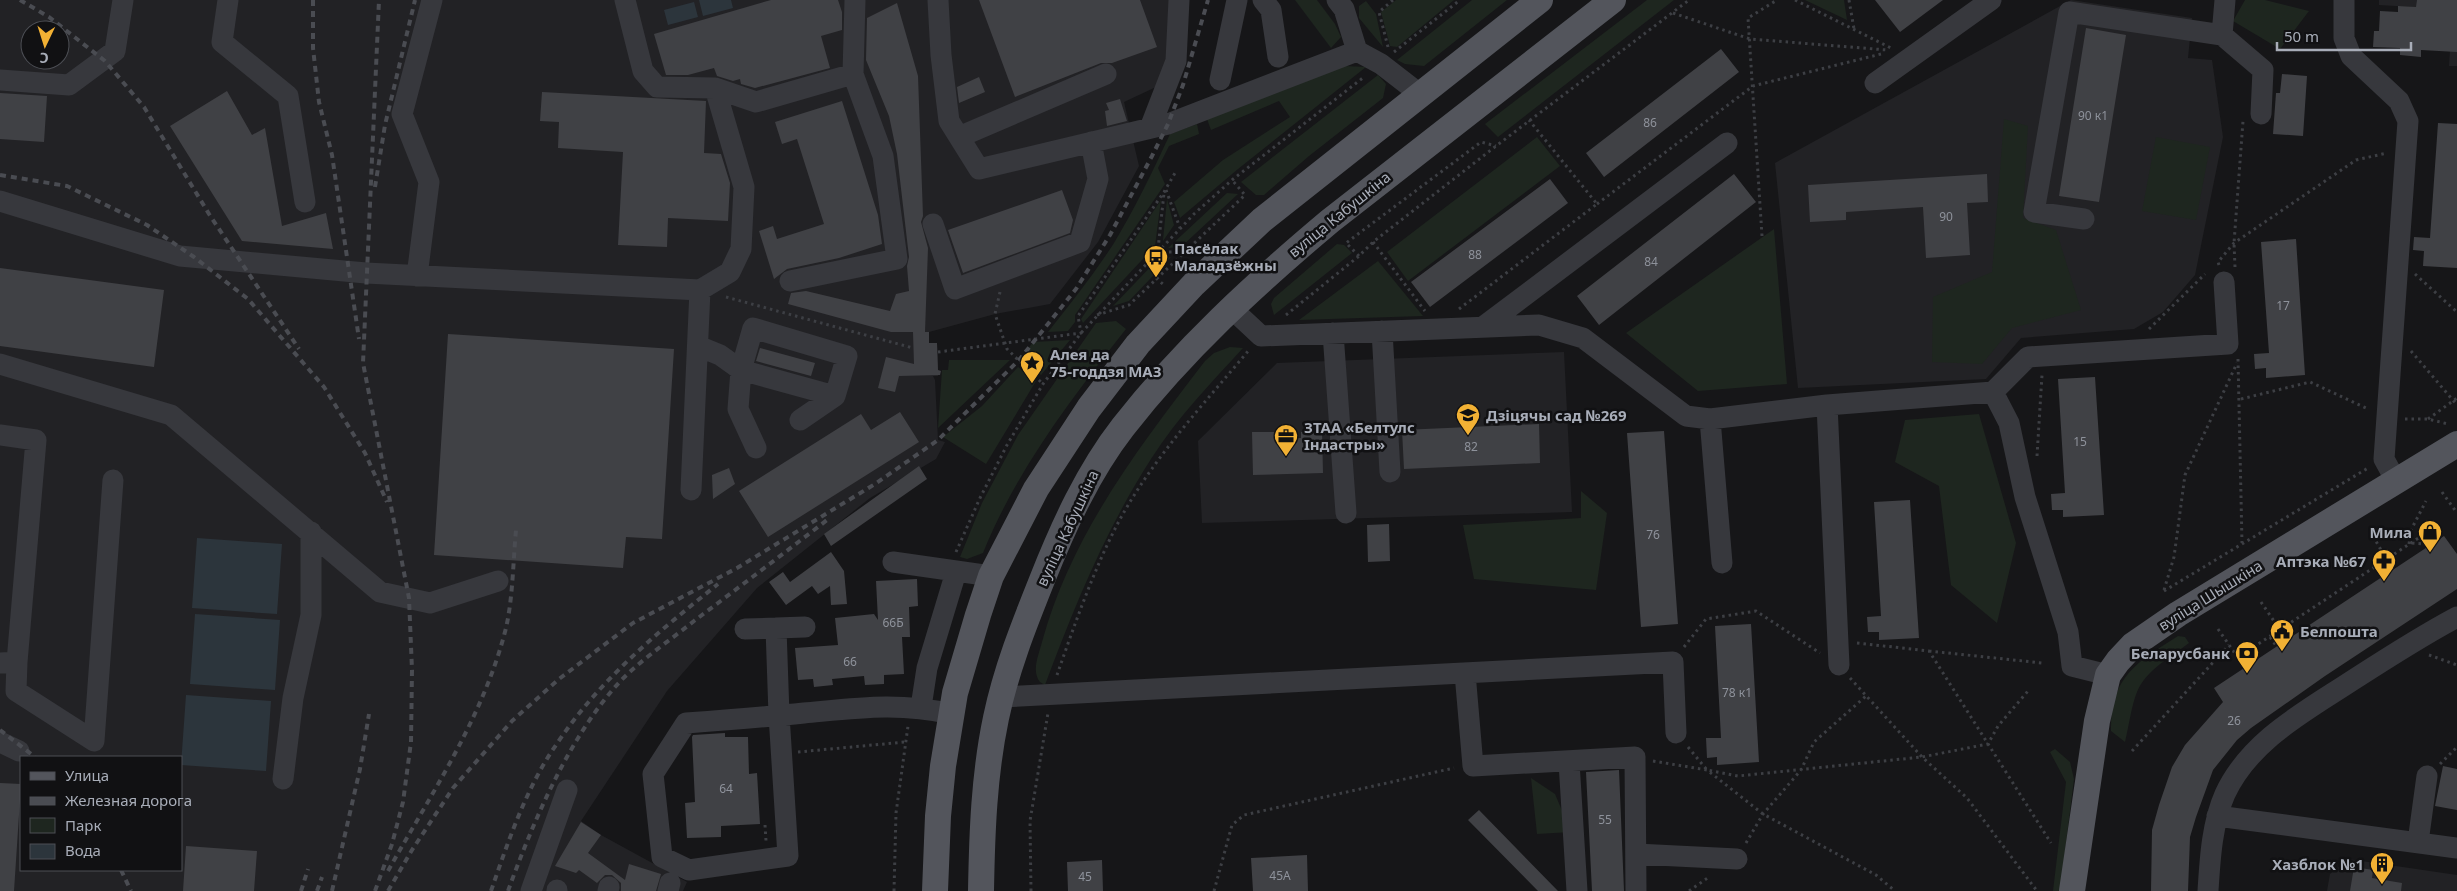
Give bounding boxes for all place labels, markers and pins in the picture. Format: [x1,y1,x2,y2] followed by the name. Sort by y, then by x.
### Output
[1174,238,1277,275] place label: Пасёлак Маладзёжны
[1143,244,1169,278] bus stop icon: Пасёлак Маладзёжны
[1050,344,1162,381] place label: Алея да 75-годдзя МАЗ
[1019,350,1045,384] place icon: Алея да 75-годдзя МАЗ
[1455,402,1481,436] school or university icon: Дзіцячы сад №269
[1486,405,1627,425] place label: Дзіцячы сад №269
[1304,417,1415,454] place label: ЗТАА «Белтулс Iндастры»
[1273,423,1299,457] office icon: ЗТАА «Белтулс Iндастры»
[2417,519,2443,553] shop icon: Мила
[2369,522,2412,542] place label: Мила
[2371,548,2397,582] pharmacy icon: Аптэка №67
[2276,551,2366,571] place label: Аптэка №67
[2269,618,2295,652] public building icon: Белпошта
[2300,621,2378,641] place label: Белпошта
[2234,640,2260,674] bank icon: Беларусбанк
[2131,643,2231,663] place label: Беларусбанк
[2369,851,2395,885] building icon: Хазблок №1
[2272,854,2364,874] place label: Хазблок №1

